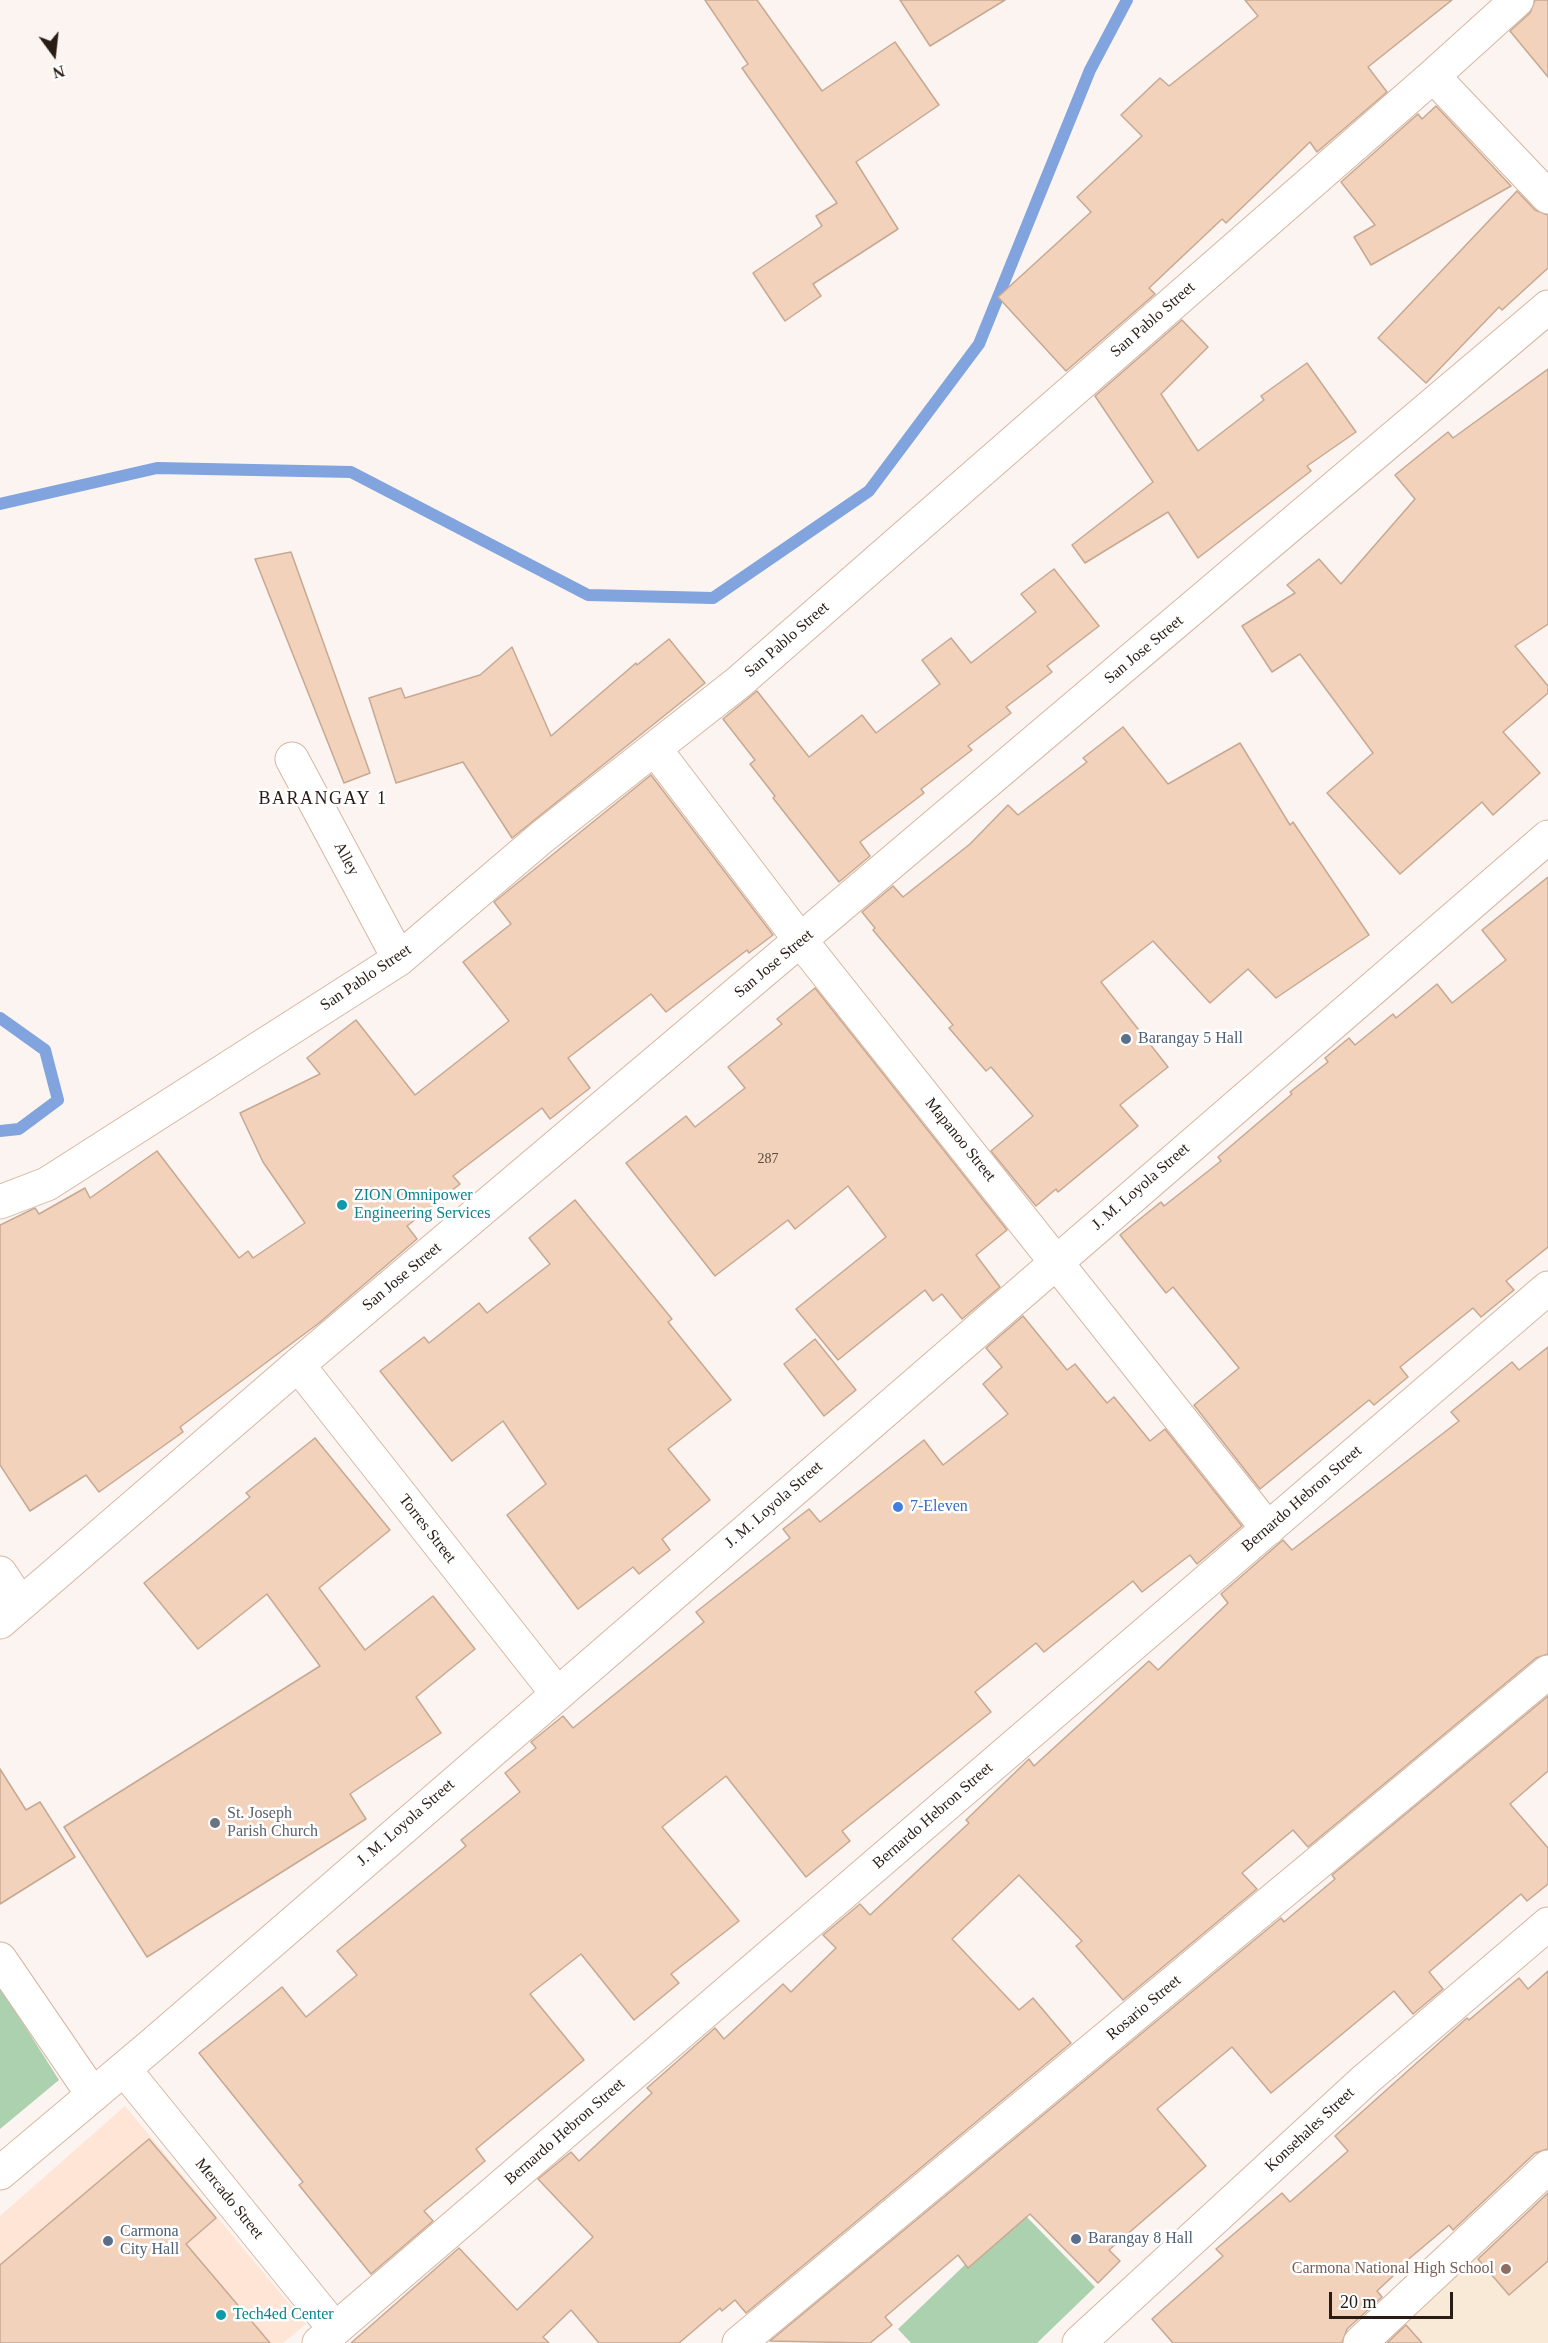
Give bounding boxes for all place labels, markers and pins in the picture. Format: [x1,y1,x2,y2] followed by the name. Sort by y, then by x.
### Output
[1138,1029,1243,1049] place label: Barangay 5 Hall
[1119,1032,1133,1046] marker: Barangay 5 Hall
[354,1186,490,1224] place label: ZION Omnipower Engineering Services
[335,1198,349,1212] marker: ZION Omnipower Engineering Services
[910,1497,968,1517] place label: 7-Eleven
[891,1500,905,1514] marker: 7-Eleven
[227,1804,318,1842] place label: St. Joseph Parish Church
[208,1816,222,1830] marker: St. Joseph Parish Church
[120,2222,179,2260] place label: Carmona City Hall
[1088,2229,1193,2249] place label: Barangay 8 Hall
[1069,2232,1083,2246] marker: Barangay 8 Hall
[101,2234,115,2248] marker: Carmona City Hall
[1292,2259,1494,2279] place label: Carmona National High School
[1499,2262,1513,2276] marker: Carmona National High School
[233,2305,334,2325] place label: Tech4ed Center
[214,2308,228,2322] marker: Tech4ed Center

